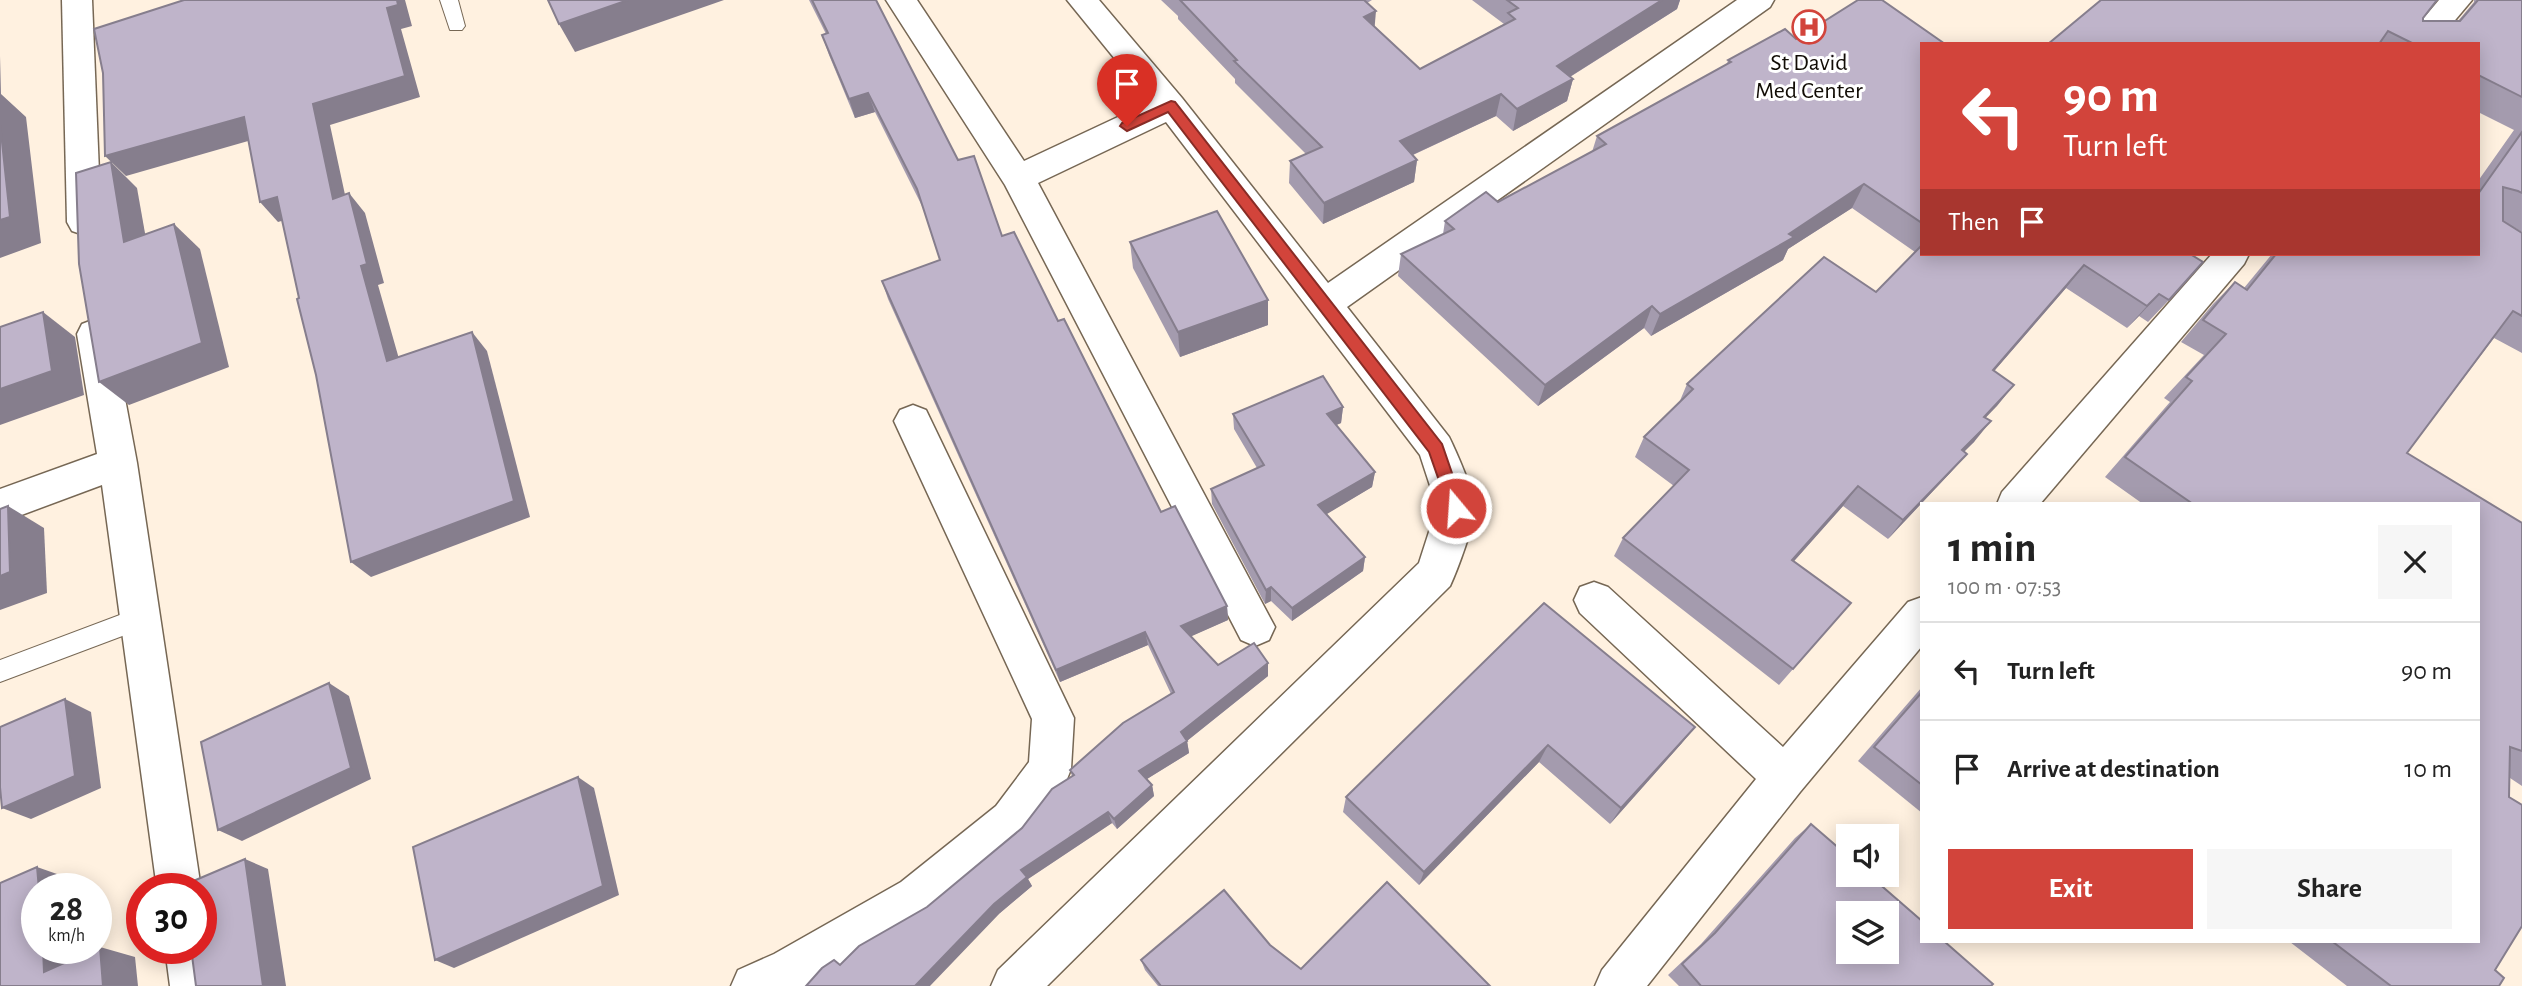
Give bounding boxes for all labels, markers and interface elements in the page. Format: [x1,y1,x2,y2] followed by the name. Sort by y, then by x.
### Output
[1790,8,1828,46] hospital icon: St David Med Center
[1755,51,1863,103] place label: St David Med Center
[1097,54,1157,126] pin
[1108,65,1146,103] icon: arrive
[1948,70,2039,161] icon: left
[2063,72,2159,121] text: 90 m
[2063,130,2167,162] text: Turn left
[2013,203,2051,241] icon: arrive
[1948,209,1999,235] text: Then
[1419,471,1493,545] position arrow
[2378,525,2452,599] button: close
[1948,527,2037,569] text: 1 min
[1948,576,2061,599] text: 100 m · 07:53
[1948,652,1986,690] icon: left
[2007,658,2095,684] text: Turn left
[2401,658,2452,684] text: 90 m
[1948,750,1986,788] icon: arrive
[2007,756,2220,782] text: Arrive at destination
[2404,756,2452,782] text: 10 m
[1836,824,1899,964] map controls
[1836,824,1899,887] button: sound
[1948,849,2193,929] button: Exit
[2207,849,2452,929] button: Share
[126,873,217,964] speed limit sign: 30
[50,892,83,927] text: 28
[1836,901,1899,964] button: layers
[48,927,85,945] text: km/h

